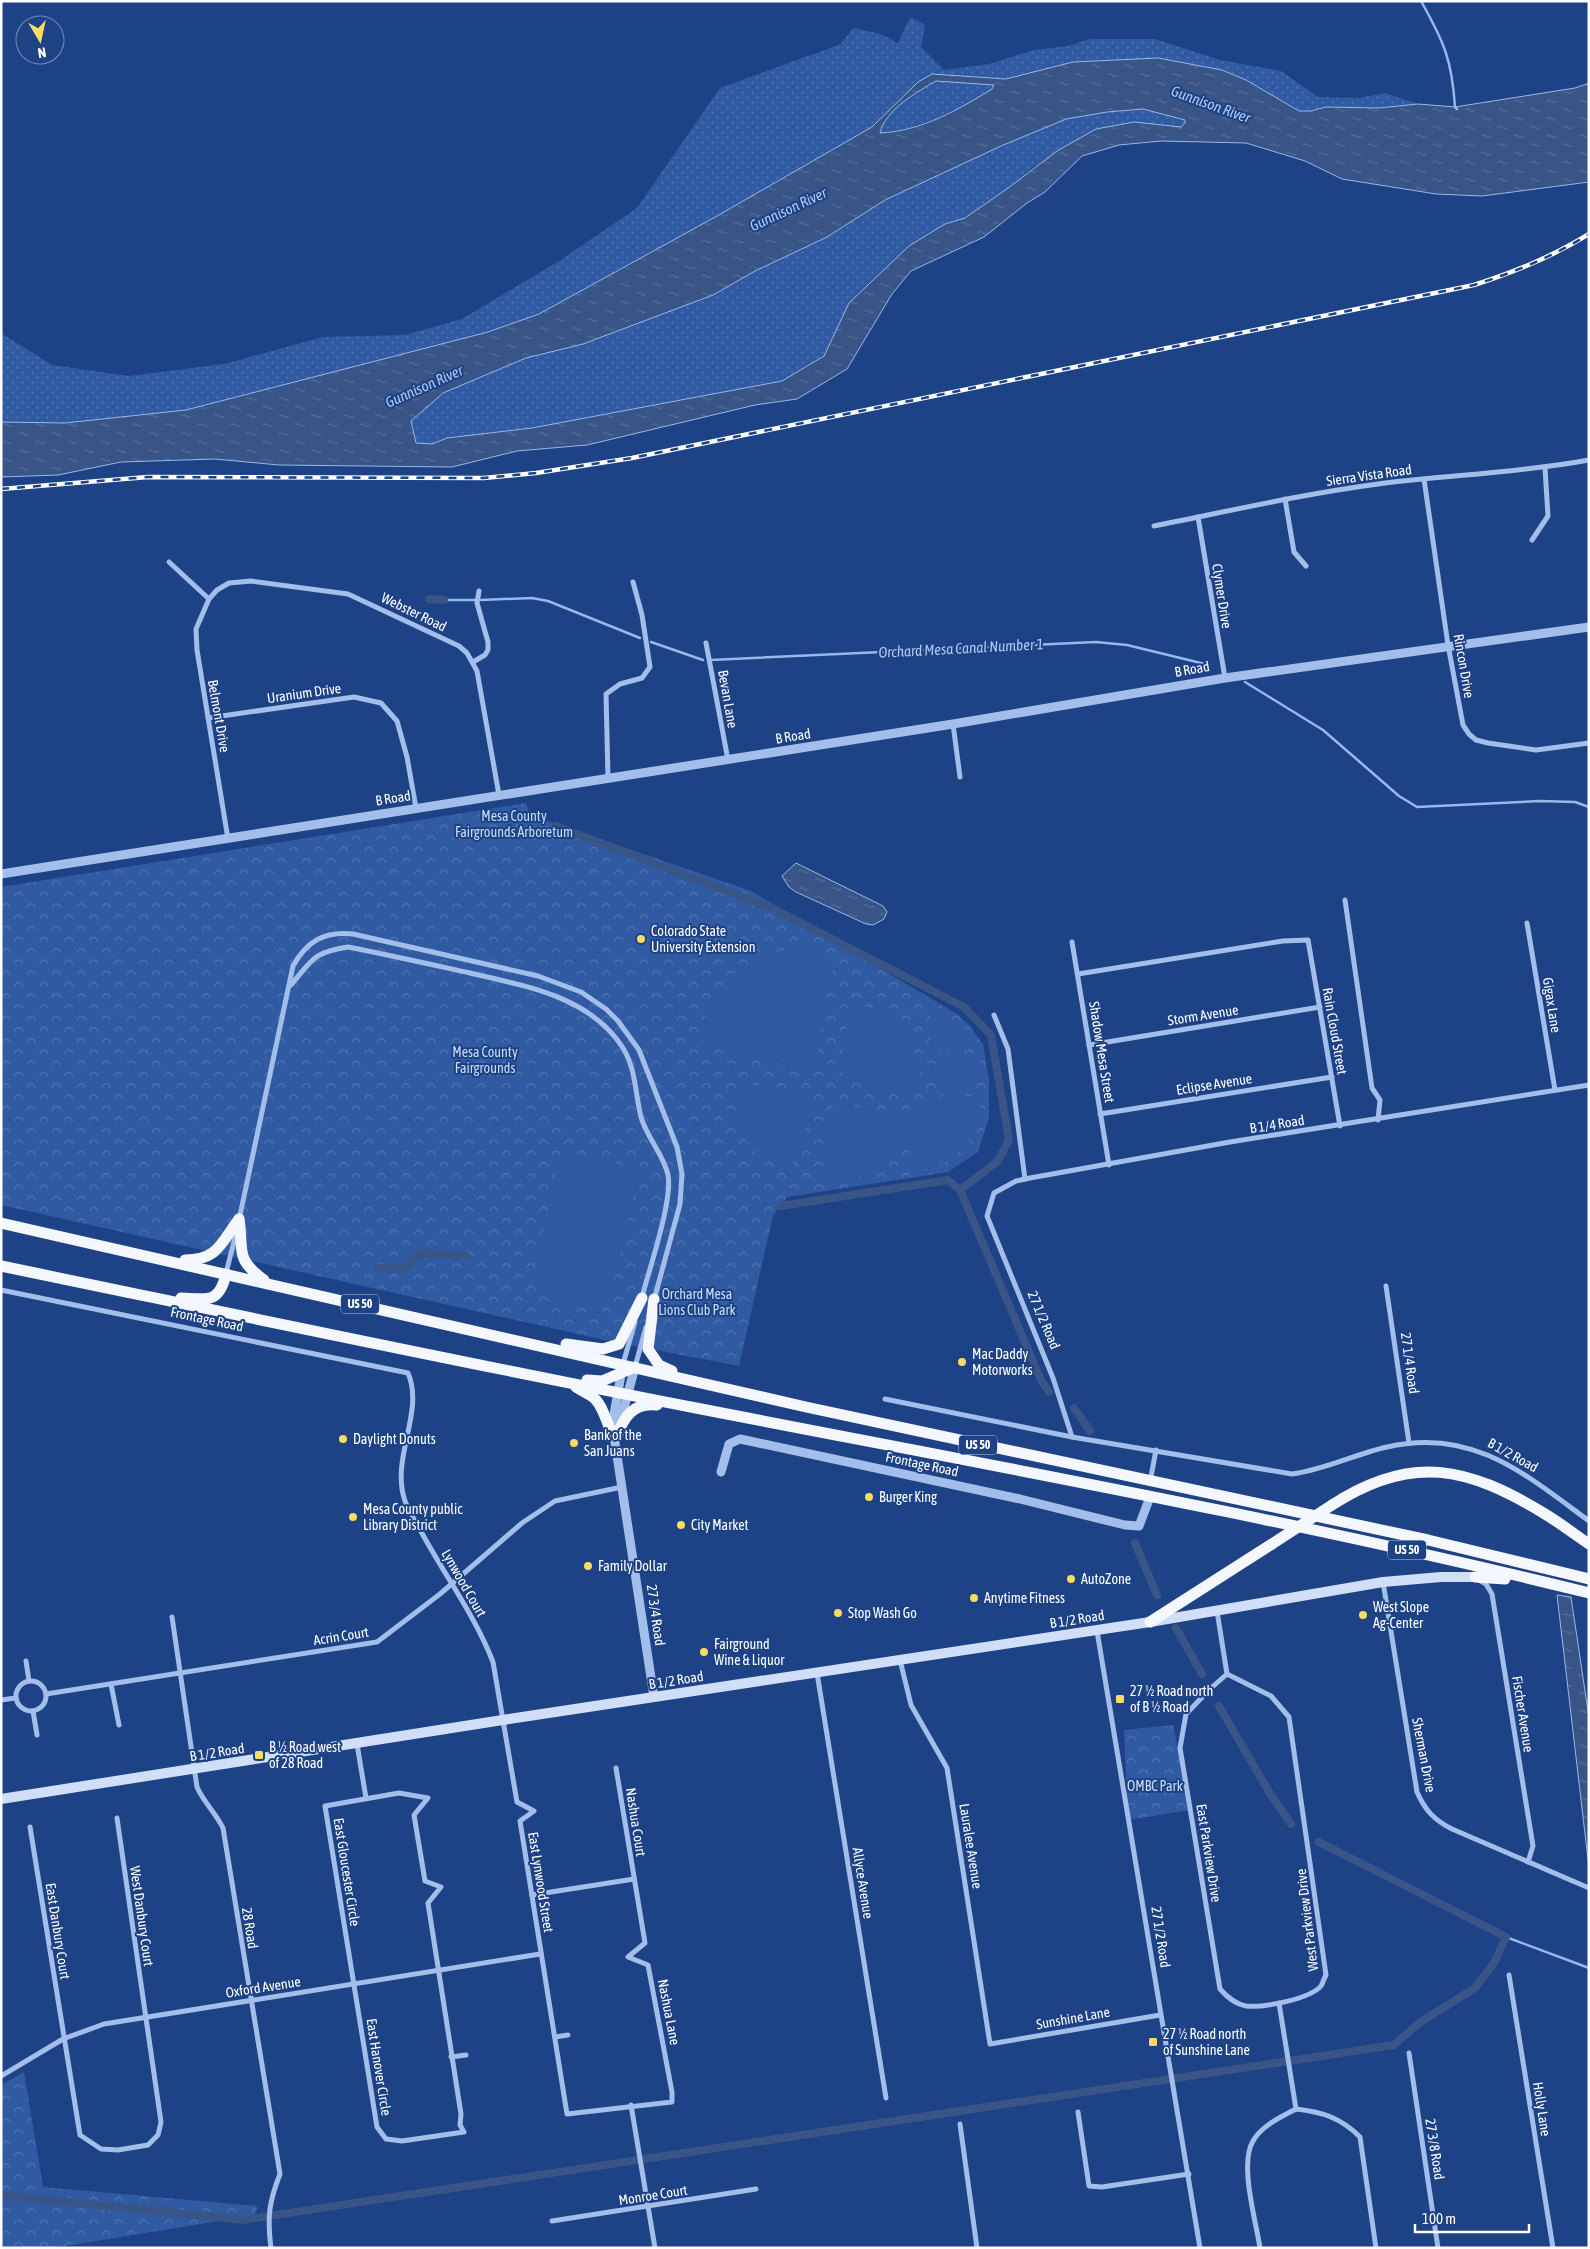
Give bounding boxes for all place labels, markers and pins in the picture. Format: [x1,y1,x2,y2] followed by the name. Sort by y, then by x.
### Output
[651,923,755,955] place label: Colorado State University Extension
[635,933,647,945] marker: Colorado State University Extension
[972,1346,1033,1378] place label: Mac Daddy Motorworks
[956,1356,968,1368] marker: Mac Daddy Motorworks
[584,1427,642,1459] place label: Bank of the San Juans
[353,1431,436,1447] place label: Daylight Donuts
[337,1433,349,1445] marker: Daylight Donuts
[568,1437,580,1449] marker: Bank of the San Juans
[879,1489,937,1505] place label: Burger King
[863,1491,875,1503] marker: Burger King
[363,1501,463,1533] place label: Mesa County public Library District
[347,1511,359,1523] marker: Mesa County public Library District
[691,1517,749,1533] place label: City Market
[675,1519,687,1531] marker: City Market
[598,1558,668,1574] place label: Family Dollar
[582,1560,594,1572] marker: Family Dollar
[1081,1571,1131,1587] place label: AutoZone
[1065,1573,1077,1585] marker: AutoZone
[984,1590,1065,1606] place label: Anytime Fitness
[968,1592,980,1604] marker: Anytime Fitness
[1373,1599,1429,1631] place label: West Slope Ag-Center
[848,1605,917,1621] place label: Stop Wash Go
[832,1607,844,1619] marker: Stop Wash Go
[1357,1609,1369,1621] marker: West Slope Ag-Center
[714,1636,785,1668] place label: Fairground Wine & Liquor
[698,1646,710,1658] marker: Fairground Wine & Liquor
[1130,1683,1213,1715] place label: 27 ½ Road north of B ½ Road
[1114,1693,1126,1705] marker: 27 ½ Road north of B ½ Road
[269,1739,341,1771] place label: B ½ Road west of 28 Road
[253,1749,265,1761] marker: B ½ Road west of 28 Road
[1163,2026,1250,2058] place label: 27 ½ Road north of Sunshine Lane
[1147,2036,1159,2048] marker: 27 ½ Road north of Sunshine Lane

